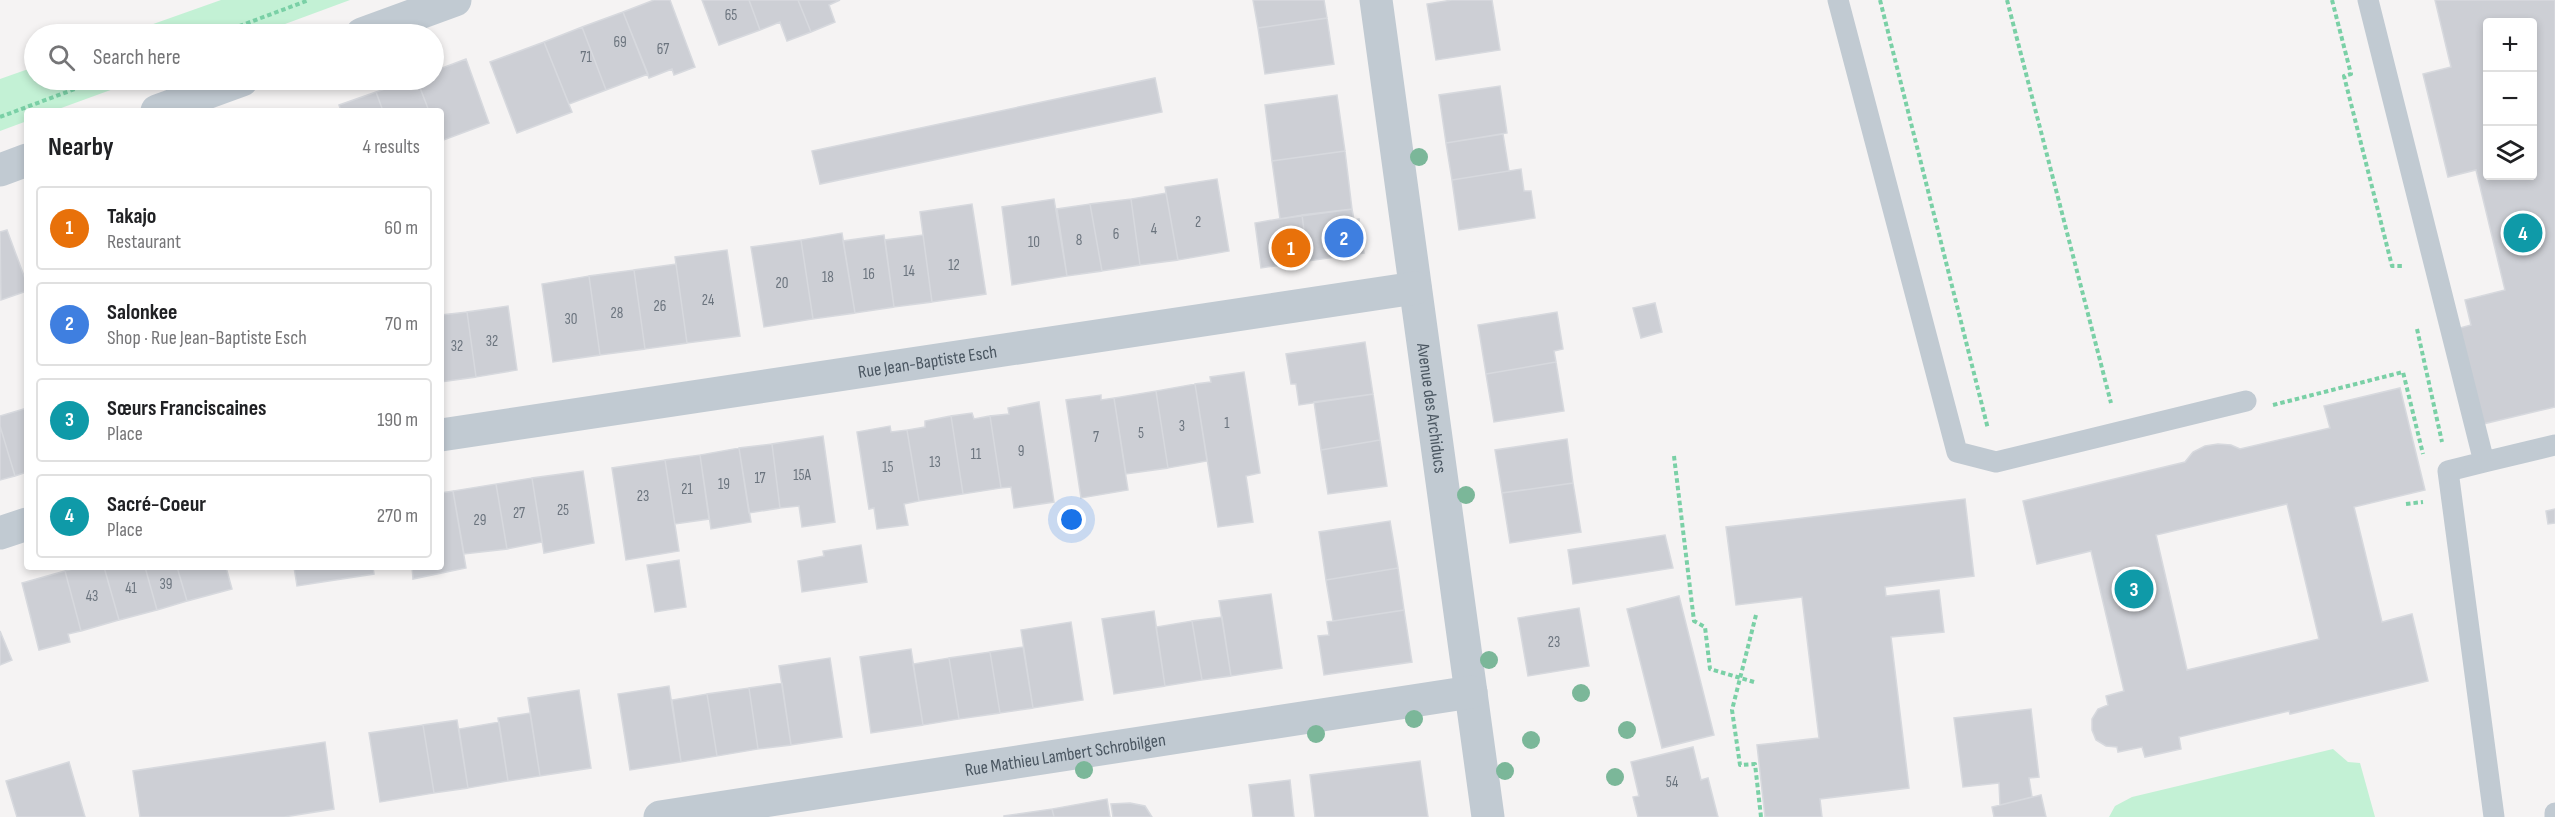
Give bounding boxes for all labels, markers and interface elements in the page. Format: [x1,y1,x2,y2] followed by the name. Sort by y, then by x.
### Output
[725,6,737,25] house number: 65
[2483,18,2537,180] map controls
[2483,18,2537,72] button: +
[24,24,444,90] search box
[613,33,627,52] house number: 69
[657,40,669,59] house number: 67
[45,41,78,74] icon: search
[93,44,180,71] text: Search here
[580,48,592,67] house number: 71
[2483,72,2537,126] button: −
[2483,126,2537,180] button: layers
[48,132,114,163] text: Nearby
[363,135,420,159] text: 4 results
[107,203,156,230] text: Takajo
[2504,210,2542,256] pin: 4
[1195,213,1201,232] house number: 2
[66,216,73,240] text: 1
[384,216,418,240] text: 60 m
[1324,216,1364,260] pin: 2
[1151,220,1157,239] house number: 4
[1113,225,1119,244] house number: 6
[1272,226,1310,270] pin: 1
[107,230,181,254] text: Restaurant
[1076,231,1082,250] house number: 8
[1028,233,1040,252] house number: 10
[948,256,960,275] house number: 12
[903,262,915,281] house number: 14
[863,265,875,284] house number: 16
[822,268,834,287] house number: 18
[776,274,788,293] house number: 20
[702,291,714,310] house number: 24
[654,297,666,316] house number: 26
[107,299,177,326] text: Salonkee
[611,304,623,323] house number: 28
[565,310,577,329] house number: 30
[65,312,74,336] text: 2
[385,312,418,336] text: 70 m
[107,326,307,350] text: Shop · Rue Jean-Baptiste Esch
[486,332,498,351] house number: 32
[451,337,463,356] house number: 32
[857,341,999,383] street label: Rue Jean-Baptiste Esch
[1412,341,1451,475] street label: Avenue des Archiducs
[107,395,267,422] text: Sœurs Franciscaines
[65,408,74,432] text: 3
[377,408,418,432] text: 190 m
[1224,414,1230,433] house number: 1
[1179,417,1185,436] house number: 3
[107,422,143,446] text: Place
[1138,424,1144,443] house number: 5
[1093,428,1099,447] house number: 7
[1018,442,1024,461] house number: 9
[971,445,982,464] house number: 11
[929,453,941,472] house number: 13
[882,458,894,477] house number: 15
[793,466,811,485] house number: 15A
[754,469,766,488] house number: 17
[718,475,730,494] house number: 19
[681,480,693,499] house number: 21
[637,487,649,506] house number: 23
[107,491,206,518] text: Sacré-Coeur
[557,501,569,520] house number: 25
[65,504,74,528] text: 4
[377,504,418,528] text: 270 m
[513,504,525,523] house number: 27
[1057,505,1086,534] your location
[474,511,486,530] house number: 29
[107,518,143,542] text: Place
[2114,566,2154,612] pin: 3
[160,575,172,594] house number: 39
[125,579,138,598] house number: 41
[86,587,98,606] house number: 43
[1548,633,1560,652] house number: 23
[963,729,1167,781] street label: Rue Mathieu Lambert Schrobilgen
[1666,773,1678,792] house number: 54

